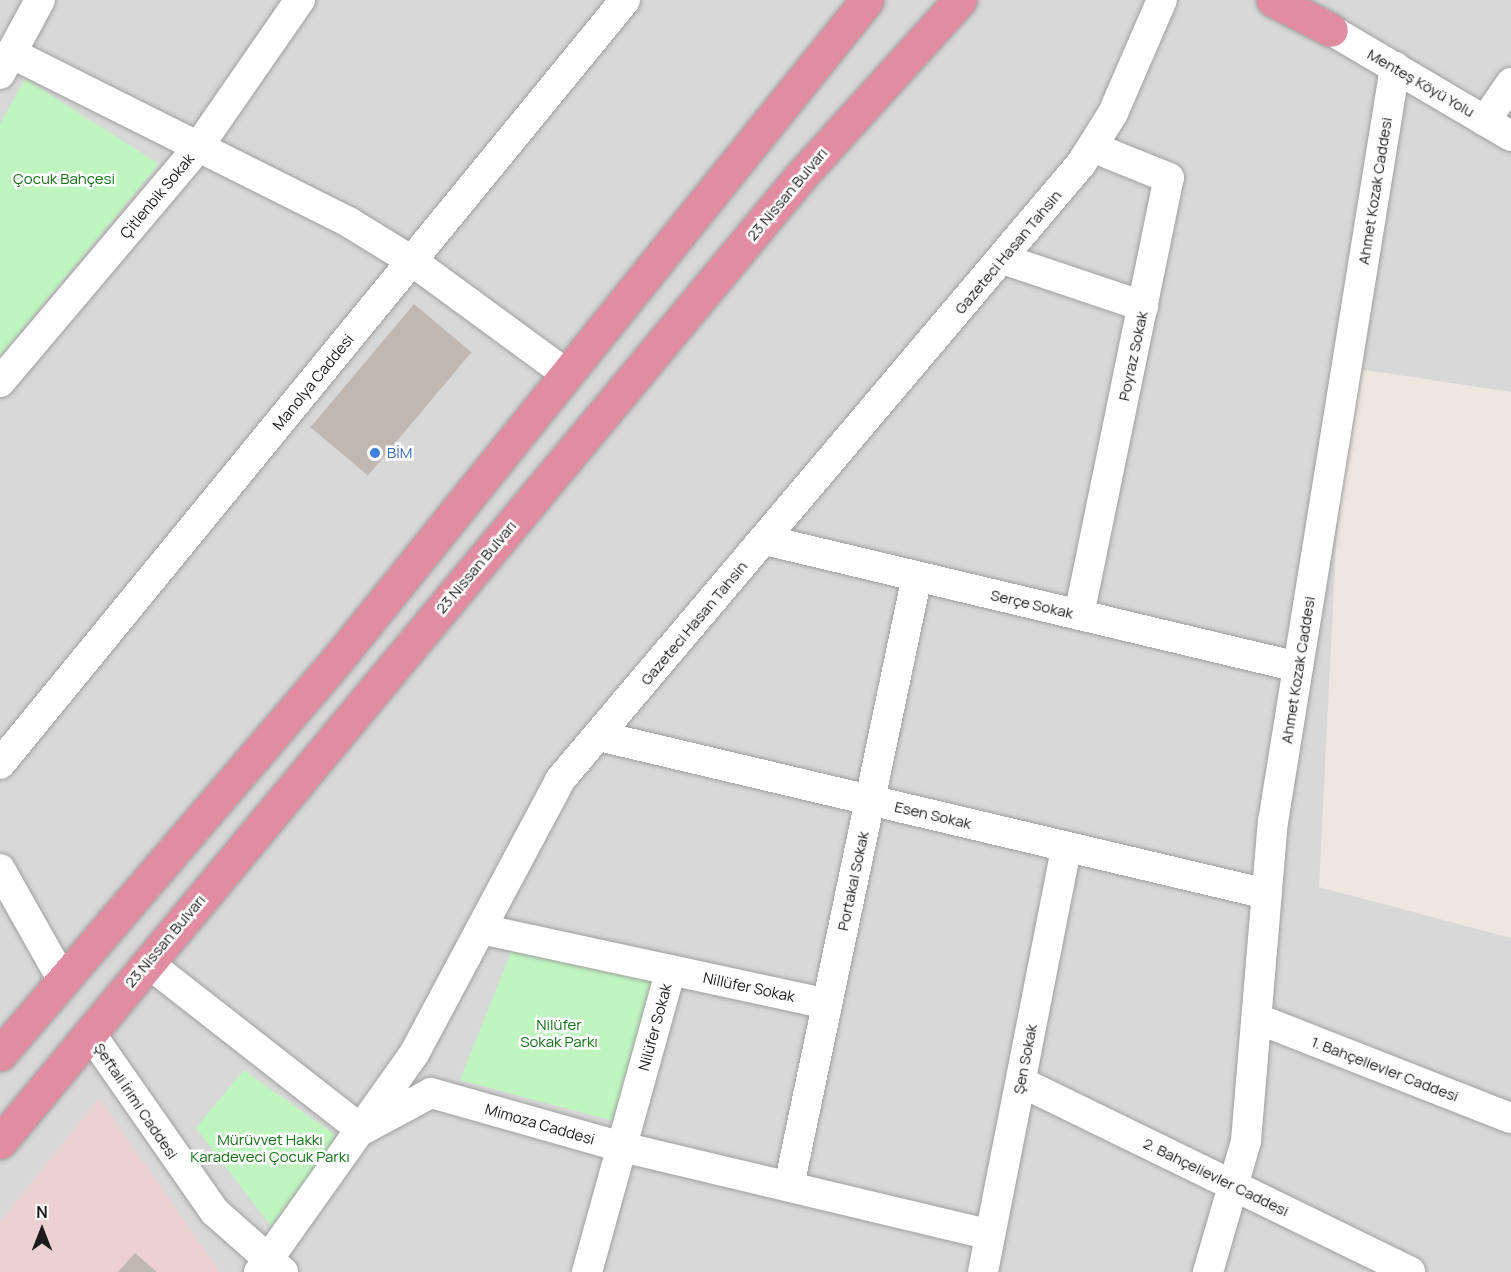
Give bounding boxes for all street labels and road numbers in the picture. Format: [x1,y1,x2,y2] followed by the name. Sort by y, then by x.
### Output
[1364,45,1478,121] street label: Menteş Köyü Yolu
[1354,116,1396,266] street label: Ahmet Kozak Caddesi
[743,144,831,244] street label: 23 Nissan Bulvarı
[116,150,198,242] street label: Çitlenbik Sokak
[951,186,1065,318] street label: Gazeteci Hasan Tahsin
[1115,310,1151,402] street label: Poyraz Sokak
[269,330,357,434] street label: Manolya Caddesi
[432,517,520,617] street label: 23 Nissan Bulvarı
[637,557,751,689] street label: Gazeteci Hasan Tahsin
[989,586,1075,622] street label: Serçe Sokak
[1277,595,1319,745] street label: Ahmet Kozak Caddesi
[893,797,973,833] street label: Esen Sokak
[834,830,872,932] street label: Portakal Sokak
[121,891,209,991] street label: 23 Nissan Bulvarı
[702,969,796,1005] street label: Nillüfer Sokak
[635,981,675,1073] street label: Nilüfer Sokak
[1009,1022,1041,1096] street label: Şen Sokak
[1309,1033,1461,1105] street label: 1. Bahçelievler Caddesi
[90,1039,182,1163] street label: Şeftali İrimi Caddesi
[483,1100,597,1148] street label: Mimoza Caddesi
[1140,1134,1292,1220] street label: 2. Bahçelievler Caddesi

